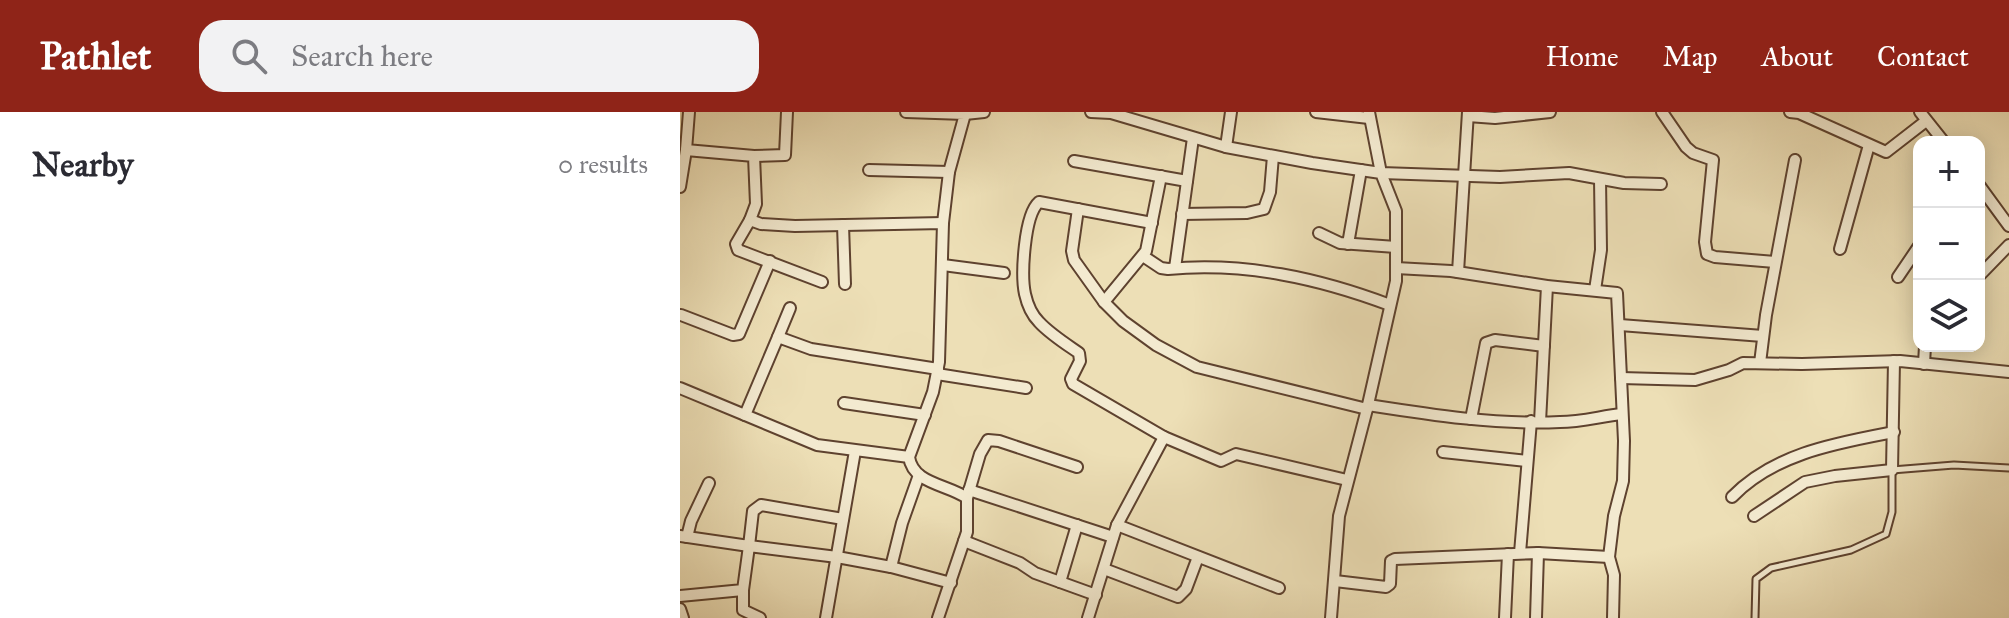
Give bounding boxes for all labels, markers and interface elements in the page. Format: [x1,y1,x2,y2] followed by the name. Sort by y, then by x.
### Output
[199,20,759,92] search box
[40,33,151,79] text: Pathlet
[227,34,271,78] icon: search
[291,38,433,74] text: Search here
[1546,39,1619,74] text: Home
[1663,39,1717,74] text: Map
[1761,39,1833,74] text: About
[1877,39,1969,74] text: Contact
[1913,136,1985,352] map controls
[1913,136,1985,208] button: +
[32,144,134,185] text: Nearby
[558,148,648,180] text: 0 results
[1913,208,1985,280] button: −
[1913,280,1985,352] button: layers

